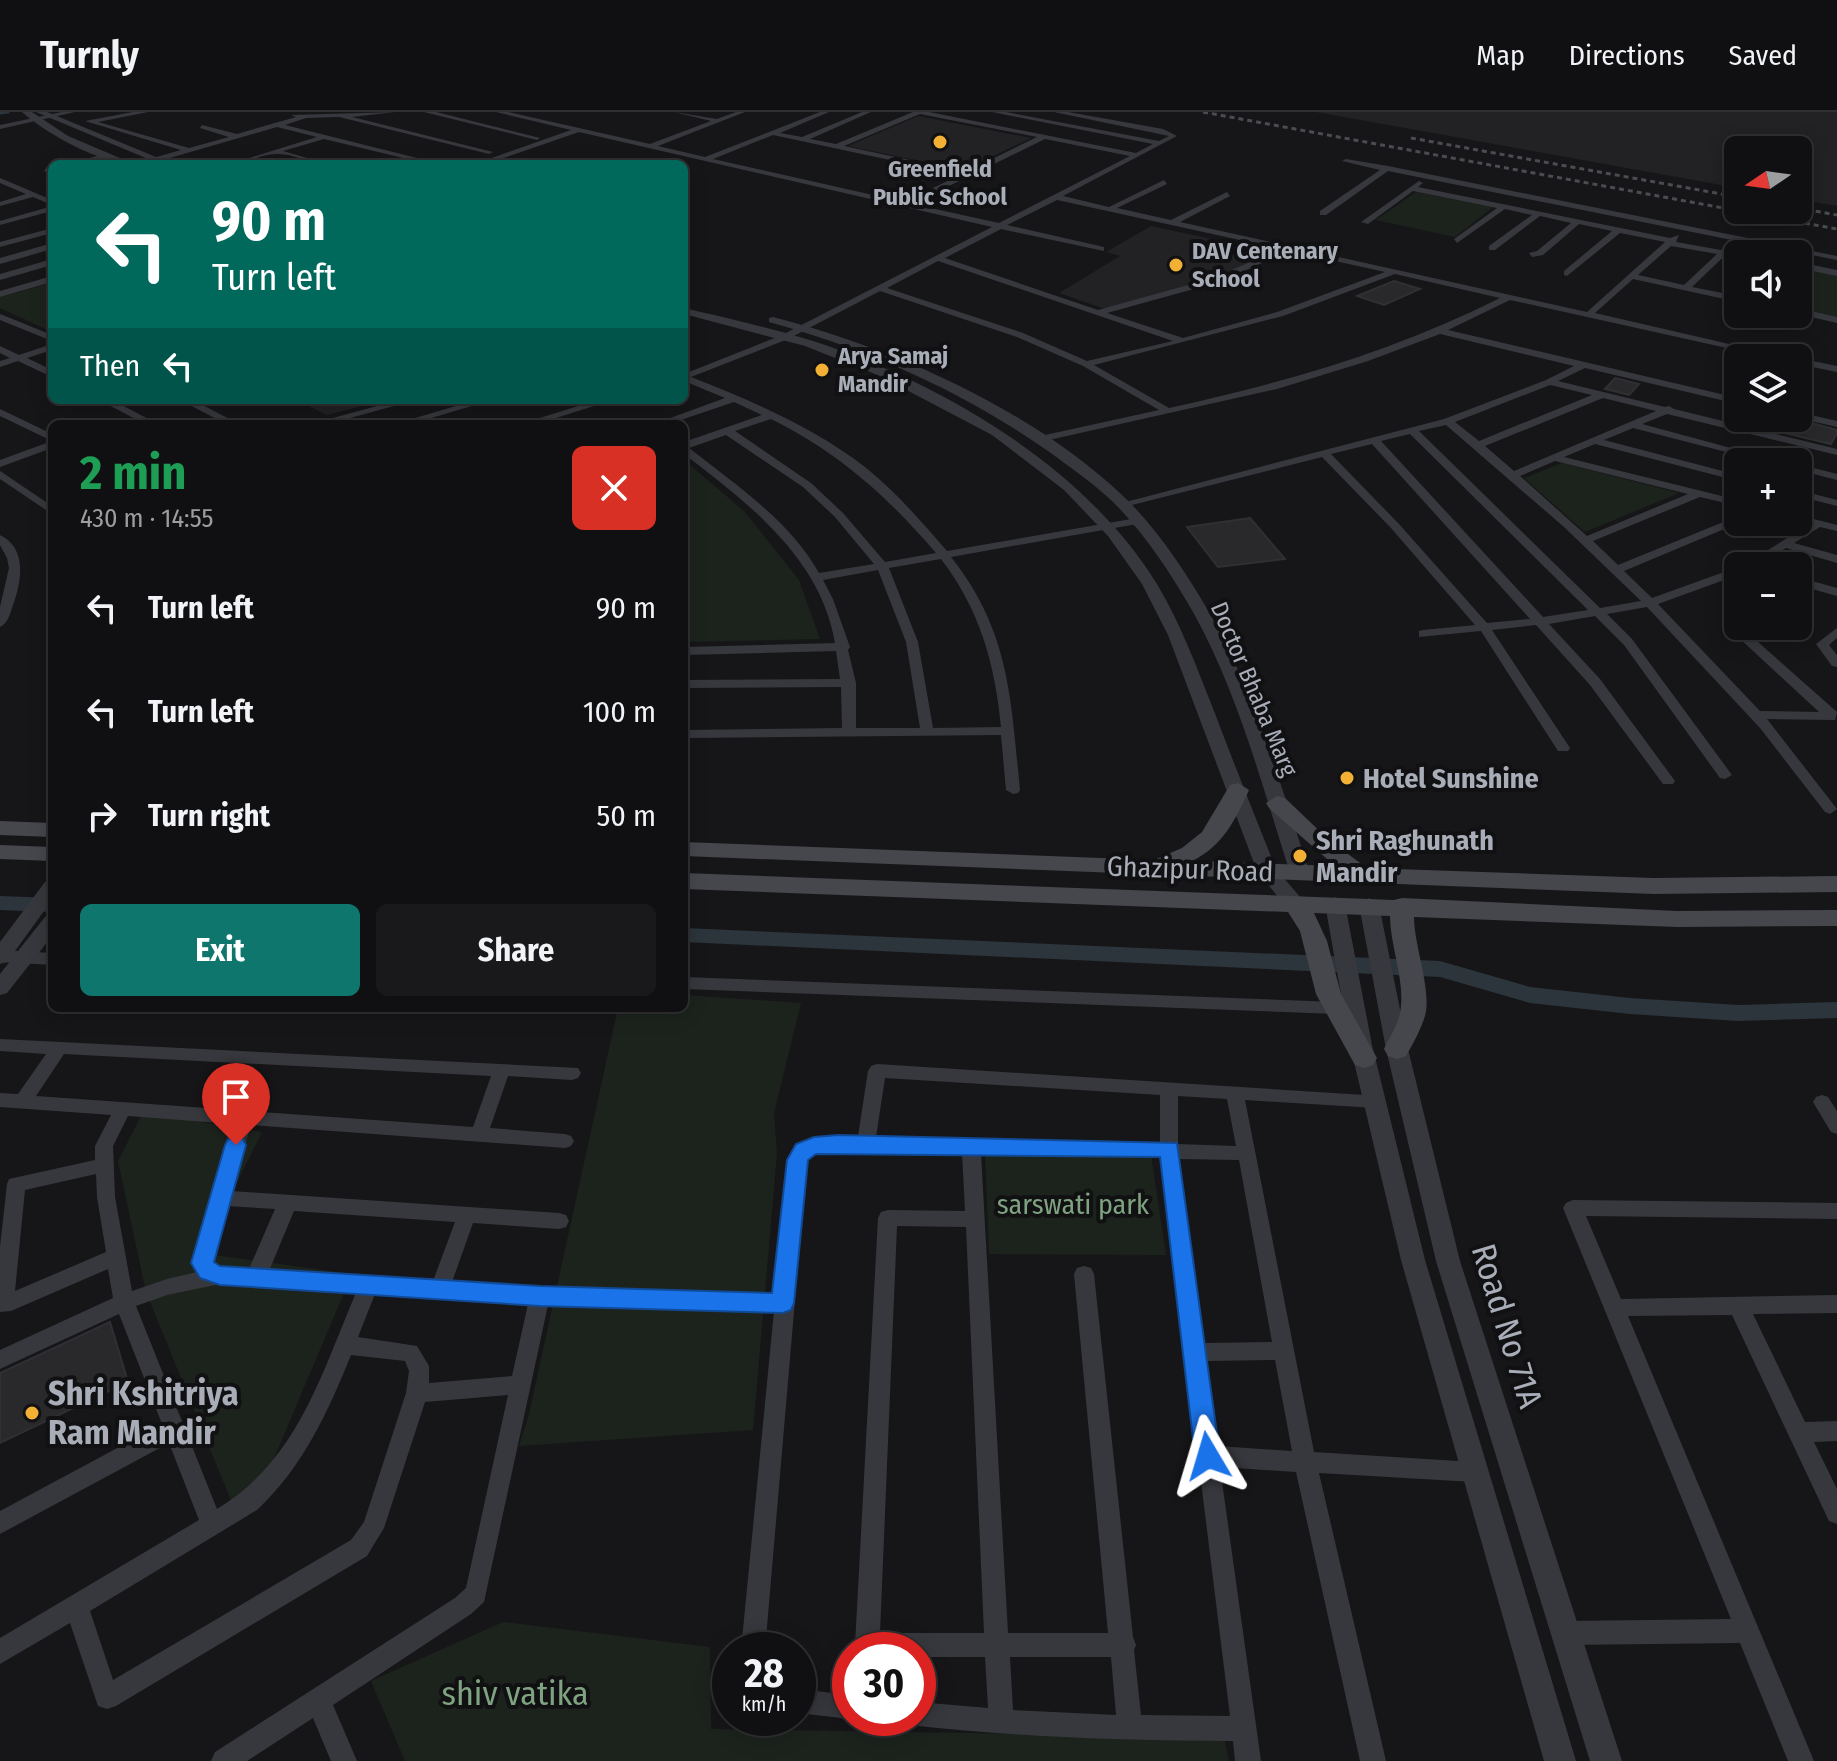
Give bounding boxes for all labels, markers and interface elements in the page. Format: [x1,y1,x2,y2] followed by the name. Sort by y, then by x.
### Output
[40,32,139,78] text: Turnly
[1476,39,1525,72] text: Map
[1569,39,1685,72] text: Directions
[1729,39,1797,72] text: Saved
[931,133,949,151] marker: Greenfield Public School
[1724,136,1812,224] north arrow
[1724,136,1812,640] map controls
[873,155,1007,211] place label: Greenfield Public School
[212,188,326,255] text: 90 m
[80,192,184,296] icon: left
[1192,237,1339,293] place label: DAV Centenary School
[1724,240,1812,328] button: sound
[212,256,336,300] text: Turn left
[1167,256,1185,274] marker: DAV Centenary School
[837,342,948,398] place label: Arya Samaj Mandir
[156,344,200,388] icon: left
[1724,344,1812,432] button: layers
[80,348,140,384] text: Then
[813,361,831,379] marker: Arya Samaj Mandir
[80,444,186,502] text: 2 min
[572,446,656,530] button: close
[1724,448,1812,536] button: +
[80,503,213,534] text: 430 m · 14:55
[1724,552,1812,640] button: −
[80,586,124,630] icon: left
[148,590,254,626] text: Turn left
[596,590,656,626] text: 90 m
[1205,598,1304,781] street label: Doctor Bhaba Marg
[80,690,124,734] icon: left
[148,694,254,730] text: Turn left
[583,694,656,730] text: 100 m
[1363,762,1539,795] place label: Hotel Sunshine
[1338,769,1356,787] marker: Hotel Sunshine
[80,794,124,838] icon: right
[148,798,270,834] text: Turn right
[596,798,656,834] text: 50 m
[1316,824,1494,889] place label: Shri Raghunath Mandir
[1291,847,1309,865] marker: Shri Raghunath Mandir
[1106,850,1274,888] street label: Ghazipur Road
[80,904,360,996] button: Exit
[376,904,656,996] button: Share
[202,1063,270,1145] pin
[214,1075,258,1119] icon: arrive
[997,1188,1150,1221] park label: sarswati park
[1463,1239,1551,1413] street label: Road No 71A
[48,1373,239,1453] place label: Shri Kshitriya Ram Mandir
[23,1404,41,1422] marker: Shri Kshitriya Ram Mandir
[1166,1414,1250,1498] position arrow
[832,1632,936,1736] speed limit sign: 30
[744,1650,784,1698] text: 28
[441,1673,589,1714] park label: shiv vatika
[742,1692,786,1716] text: km/h

